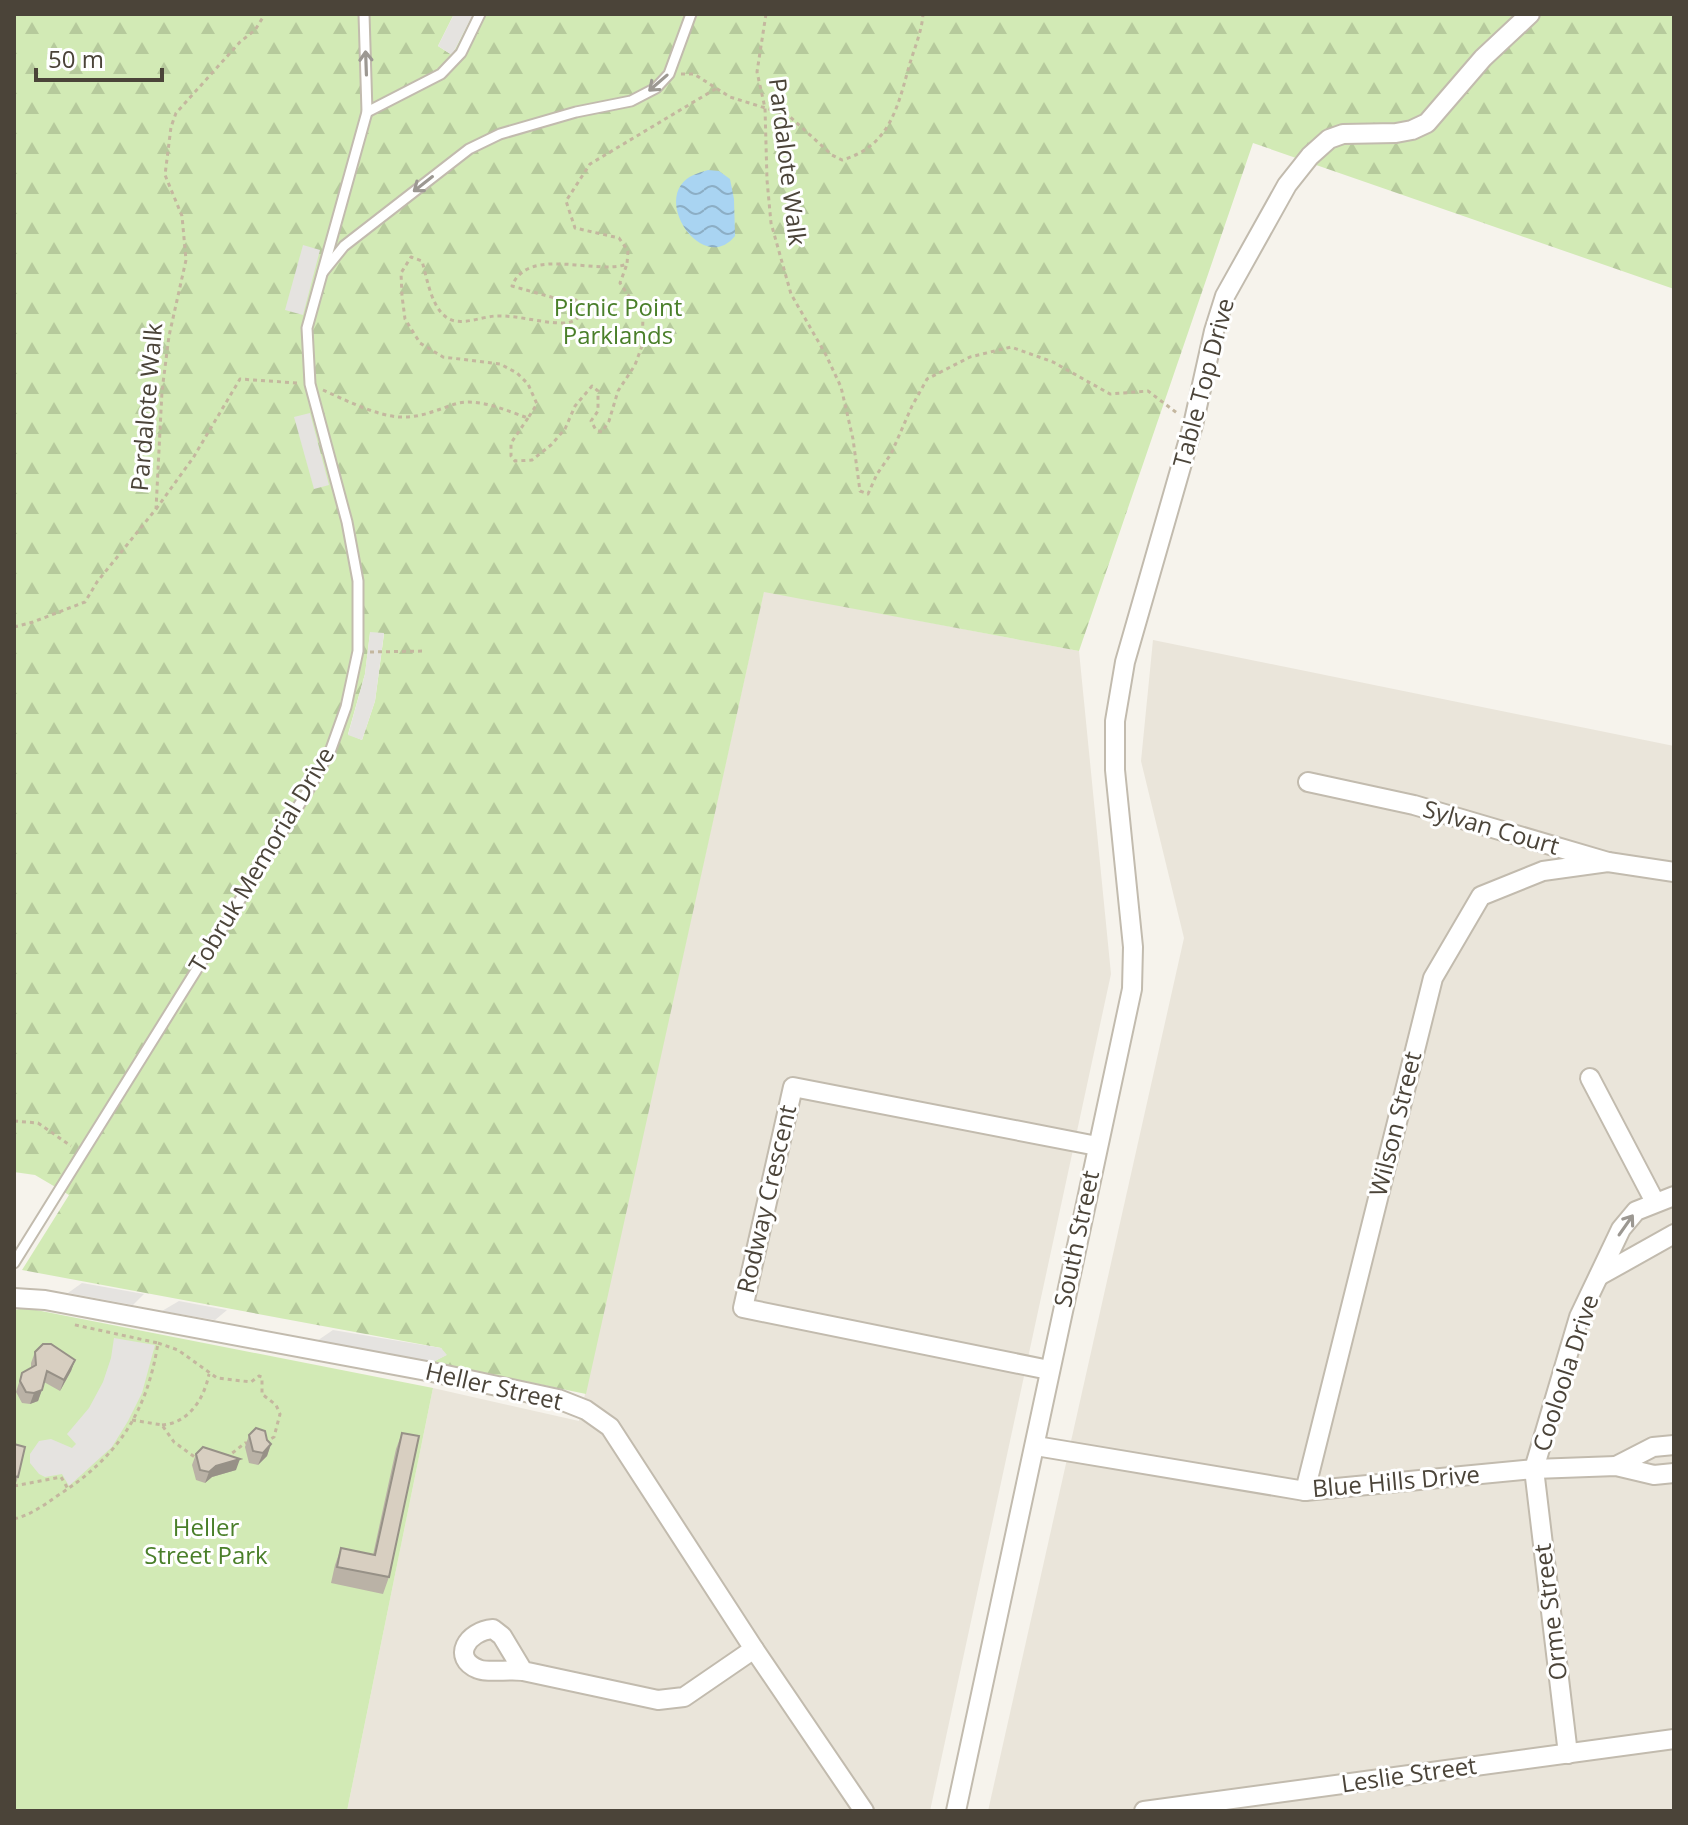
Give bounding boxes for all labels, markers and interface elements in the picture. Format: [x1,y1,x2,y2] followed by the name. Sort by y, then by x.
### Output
[36,32,162,82] scale bar
[48,42,104,75] text: 50 m
[358,50,373,77] one-way arrow
[649,74,669,92] one-way arrow
[762,76,815,248] street label: Pardalote Walk
[413,175,434,192] one-way arrow
[554,290,682,351] park label: Picnic Point Parklands
[1164,294,1241,471] street label: Table Top Drive
[122,321,169,492] street label: Pardalote Walk
[180,740,341,978] street label: Tobruk Memorial Drive
[1420,791,1563,862] street label: Sylvan Court
[1361,1048,1428,1199] street label: Wilson Street
[728,1101,803,1296] street label: Rodway Crescent
[1045,1167,1106,1310] street label: South Street
[1618,1214,1634,1236] one-way arrow
[1524,1290,1605,1455] street label: Cooloola Drive
[422,1354,566,1417] street label: Heller Street
[1311,1457,1481,1504] street label: Blue Hills Drive
[144,1510,268,1571] park label: Heller Street Park
[1525,1542,1574,1682] street label: Orme Street
[1339,1748,1479,1799] street label: Leslie Street

